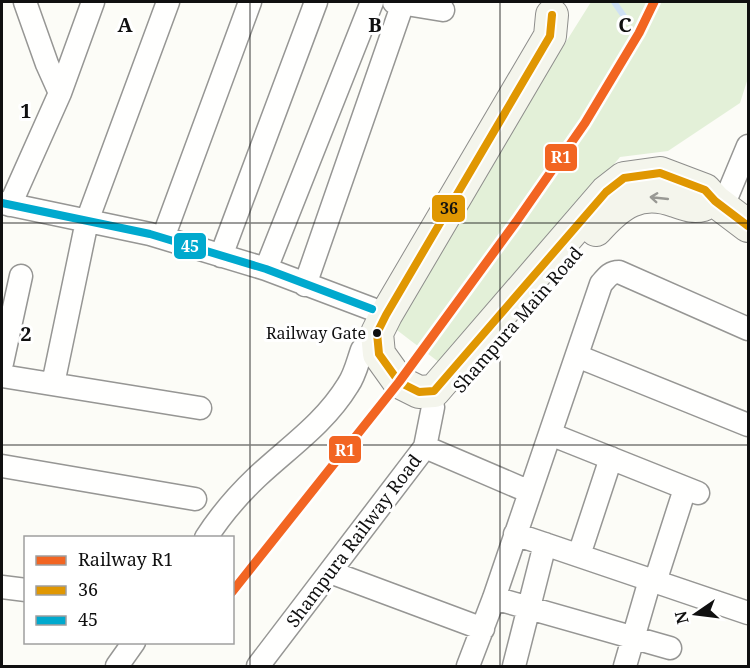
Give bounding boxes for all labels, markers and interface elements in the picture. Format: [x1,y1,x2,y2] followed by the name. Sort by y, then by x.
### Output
[117,11,133,38] text: A
[368,11,382,38] text: B
[618,11,632,38] text: C
[20,97,32,124] text: 1
[544,143,578,172] line badge: R1
[551,146,571,168] text: R1
[650,192,670,203] one-way arrow
[431,194,466,223] line badge: 36
[440,197,458,219] text: 36
[173,232,207,260] line badge: 45
[181,235,199,257] text: 45
[447,241,587,397] street label: Shampura Main Road
[20,320,32,347] text: 2
[266,322,366,344] place label: Railway Gate
[371,327,383,339] marker: Railway Gate
[328,435,362,464] line badge: R1
[335,439,355,461] text: R1
[280,449,426,632] street label: Shampura Railway Road
[24,536,234,644] legend
[78,547,173,571] text: Railway R1
[78,577,98,601] text: 36
[666,584,726,644] north arrow
[78,607,98,631] text: 45
[669,608,694,626] text: N

